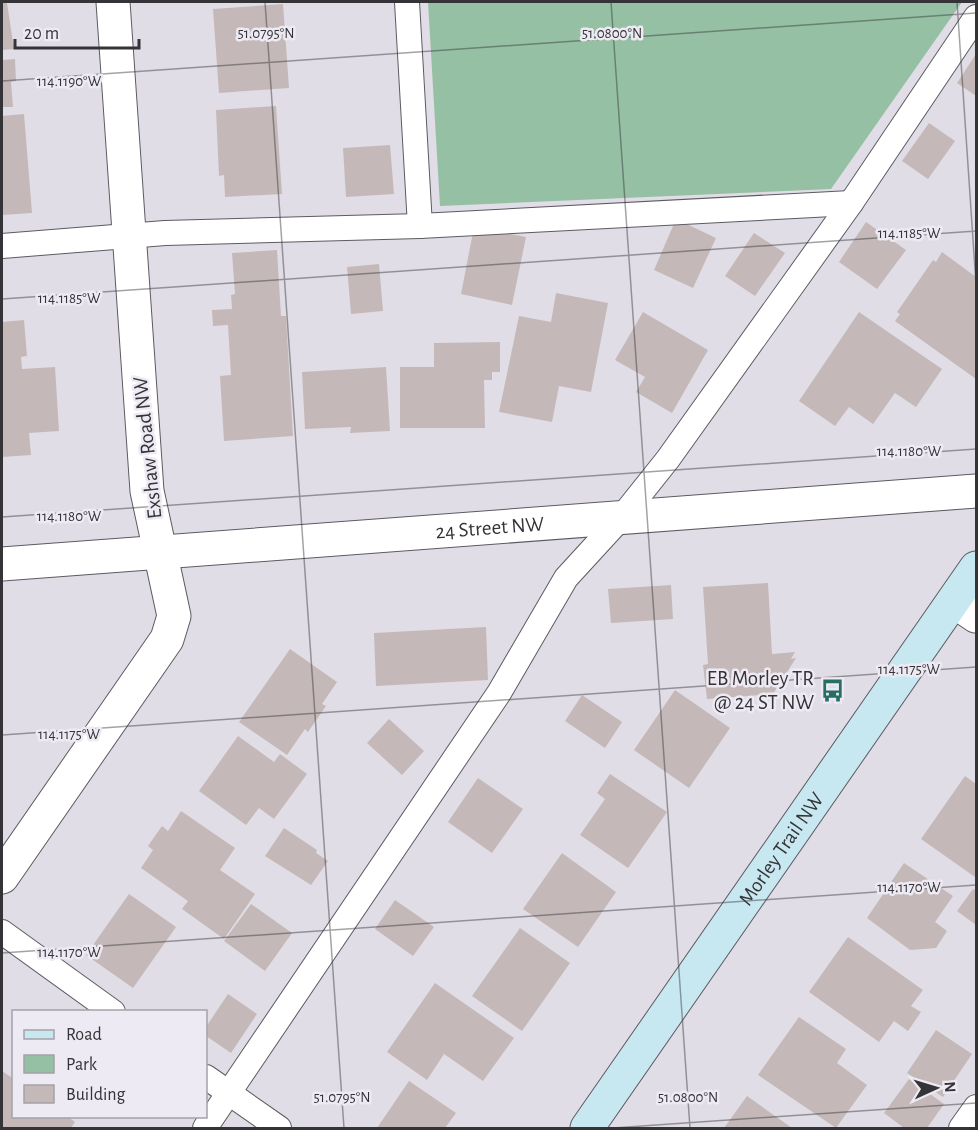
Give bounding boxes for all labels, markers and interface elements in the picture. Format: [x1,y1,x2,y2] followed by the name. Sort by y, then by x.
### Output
[15,12,140,50] scale bar
[24,25,59,43] text: 20 m
[237,26,295,41] text: 51.0795°N
[582,26,642,41] text: 51.0800°N
[37,74,102,89] text: 114.1190°W
[878,226,941,241] text: 114.1185°W
[38,291,101,306] text: 114.1185°W
[130,376,165,520] street label: Exshaw Road NW
[877,444,942,459] text: 114.1180°W
[37,509,102,524] text: 114.1180°W
[435,513,545,542] street label: 24 Street NW
[878,662,941,677] text: 114.1175°W
[707,668,814,713] place label: EB Morley TR @ 24 ST NW
[819,677,845,703] bus stop icon: EB Morley TR @ 24 ST NW
[38,727,101,742] text: 114.1175°W
[735,789,828,909] street label: Morley Trail NW
[877,880,941,895] text: 114.1170°W
[37,945,101,960] text: 114.1170°W
[12,1010,207,1118] legend
[66,1026,102,1044] text: Road
[66,1056,98,1074] text: Park
[906,1058,966,1118] north arrow
[942,1081,958,1093] text: N
[66,1086,126,1104] text: Building
[313,1090,371,1105] text: 51.0795°N
[658,1090,718,1105] text: 51.0800°N

